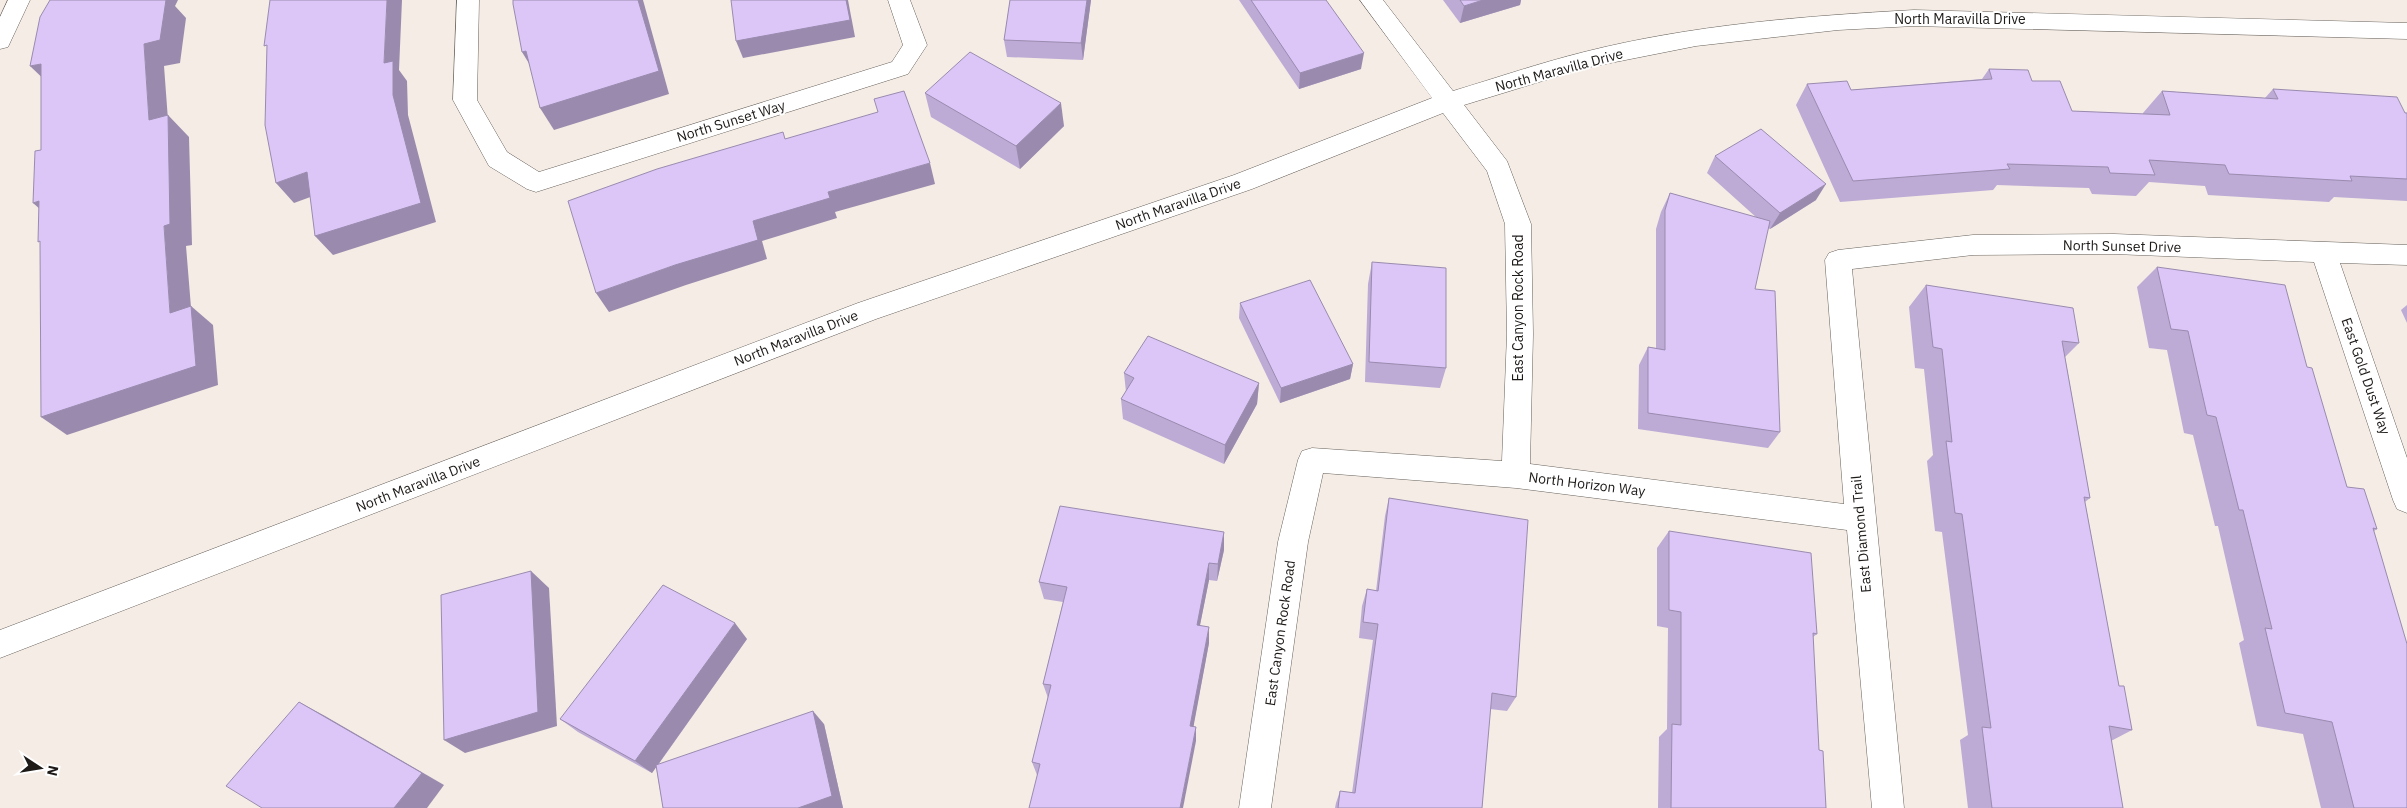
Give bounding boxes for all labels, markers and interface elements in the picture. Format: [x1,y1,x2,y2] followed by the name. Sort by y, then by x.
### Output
[1894,10,2026,28] street label: North Maravilla Drive
[1493,44,1625,96] street label: North Maravilla Drive
[675,96,787,146] street label: North Sunset Way
[1113,174,1243,234] street label: North Maravilla Drive
[1509,234,1527,382] street label: East Canyon Rock Road
[2063,236,2182,256] street label: North Sunset Drive
[731,306,861,370] street label: North Maravilla Drive
[2338,315,2394,437] street label: East Gold Dust Way
[353,452,483,516] street label: North Maravilla Drive
[1528,468,1646,500] street label: North Horizon Way
[1847,474,1875,593] street label: East Diamond Trail
[1261,559,1299,707] street label: East Canyon Rock Road
[15,743,65,793] north arrow
[43,764,63,778] text: N

